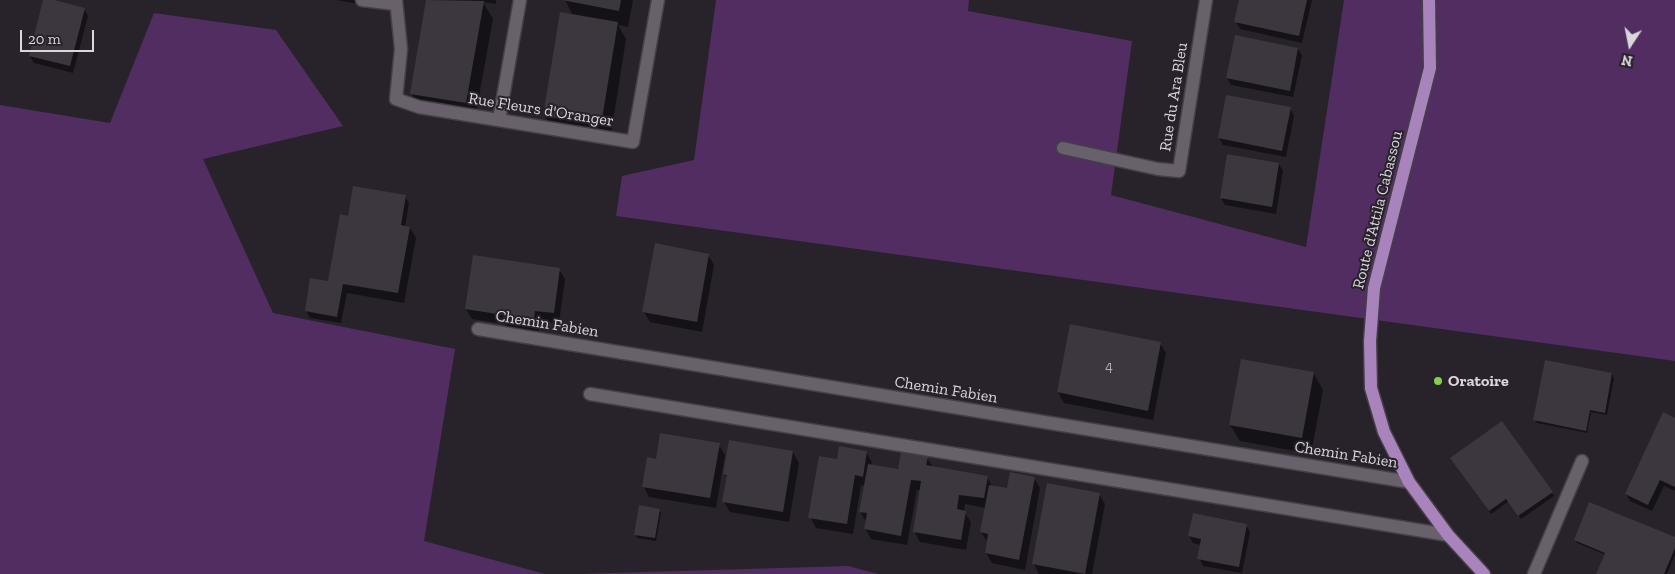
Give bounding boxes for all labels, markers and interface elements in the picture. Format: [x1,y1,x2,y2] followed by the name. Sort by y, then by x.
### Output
[22,20,96,52] scale bar
[1605,20,1655,70] north arrow
[28,30,61,48] text: 20 m
[1156,41,1192,153] street label: Rue du Ara Bleu
[1620,51,1634,70] text: N
[467,89,615,131] street label: Rue Fleurs d'Oranger
[1349,129,1407,291] street label: Route d'Attila Cabassou
[494,306,600,342] street label: Chemin Fabien
[1105,359,1113,375] house number: 4
[1448,371,1509,391] place label: Oratoire
[893,372,999,408] street label: Chemin Fabien
[1432,375,1444,387] marker: Oratoire
[1293,437,1399,473] street label: Chemin Fabien

